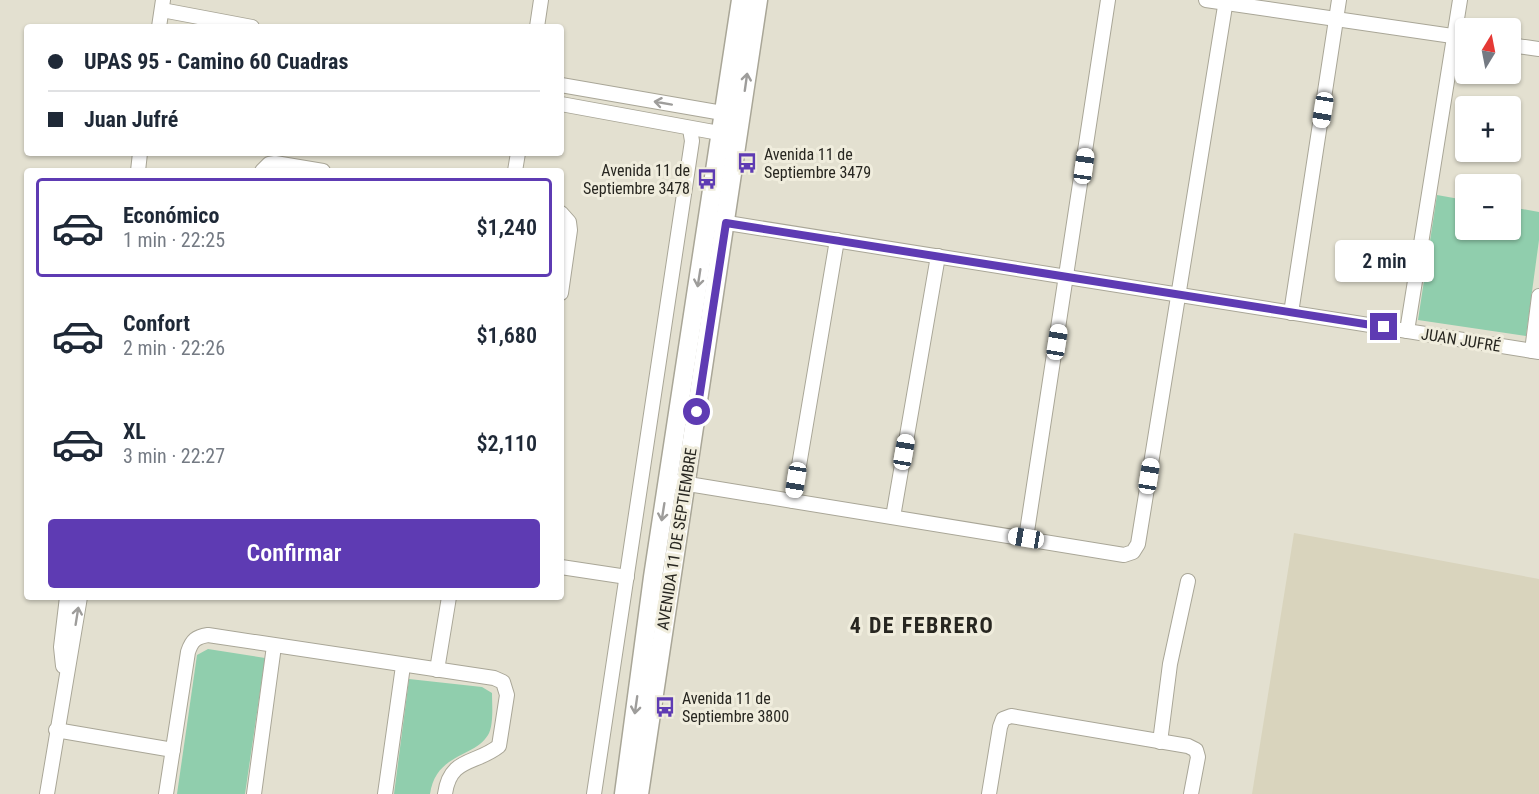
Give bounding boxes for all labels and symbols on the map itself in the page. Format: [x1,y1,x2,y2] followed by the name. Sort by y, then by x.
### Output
[1455,18,1521,84] north arrow
[741,72,752,92] one-way arrow
[1311,91,1335,129] car
[654,97,673,108] one-way arrow
[764,145,871,182] place label: Avenida 11 de Septiembre 3479
[1073,147,1095,185] car
[735,151,759,175] bus stop icon: Avenida 11 de Septiembre 3479
[583,161,690,198] place label: Avenida 11 de Septiembre 3478
[695,167,719,191] bus stop icon: Avenida 11 de Septiembre 3478
[1334,240,1434,282] callout: 2 min
[693,268,704,287] one-way arrow
[1370,313,1397,340] route end
[1045,323,1069,361] car
[1420,324,1502,356] street label: JUAN JUFRÉ
[683,398,710,425] route start
[892,433,916,471] car
[653,447,701,631] street label: AVENIDA 11 DE SEPTIEMBRE
[1137,457,1161,495] car
[784,461,808,499] car
[657,502,668,522] one-way arrow
[1007,526,1045,550] car
[72,607,83,627] one-way arrow
[850,613,994,638] district label: 4 DE FEBRERO
[682,689,789,726] place label: Avenida 11 de Septiembre 3800
[630,695,641,715] one-way arrow
[653,695,677,719] bus stop icon: Avenida 11 de Septiembre 3800

